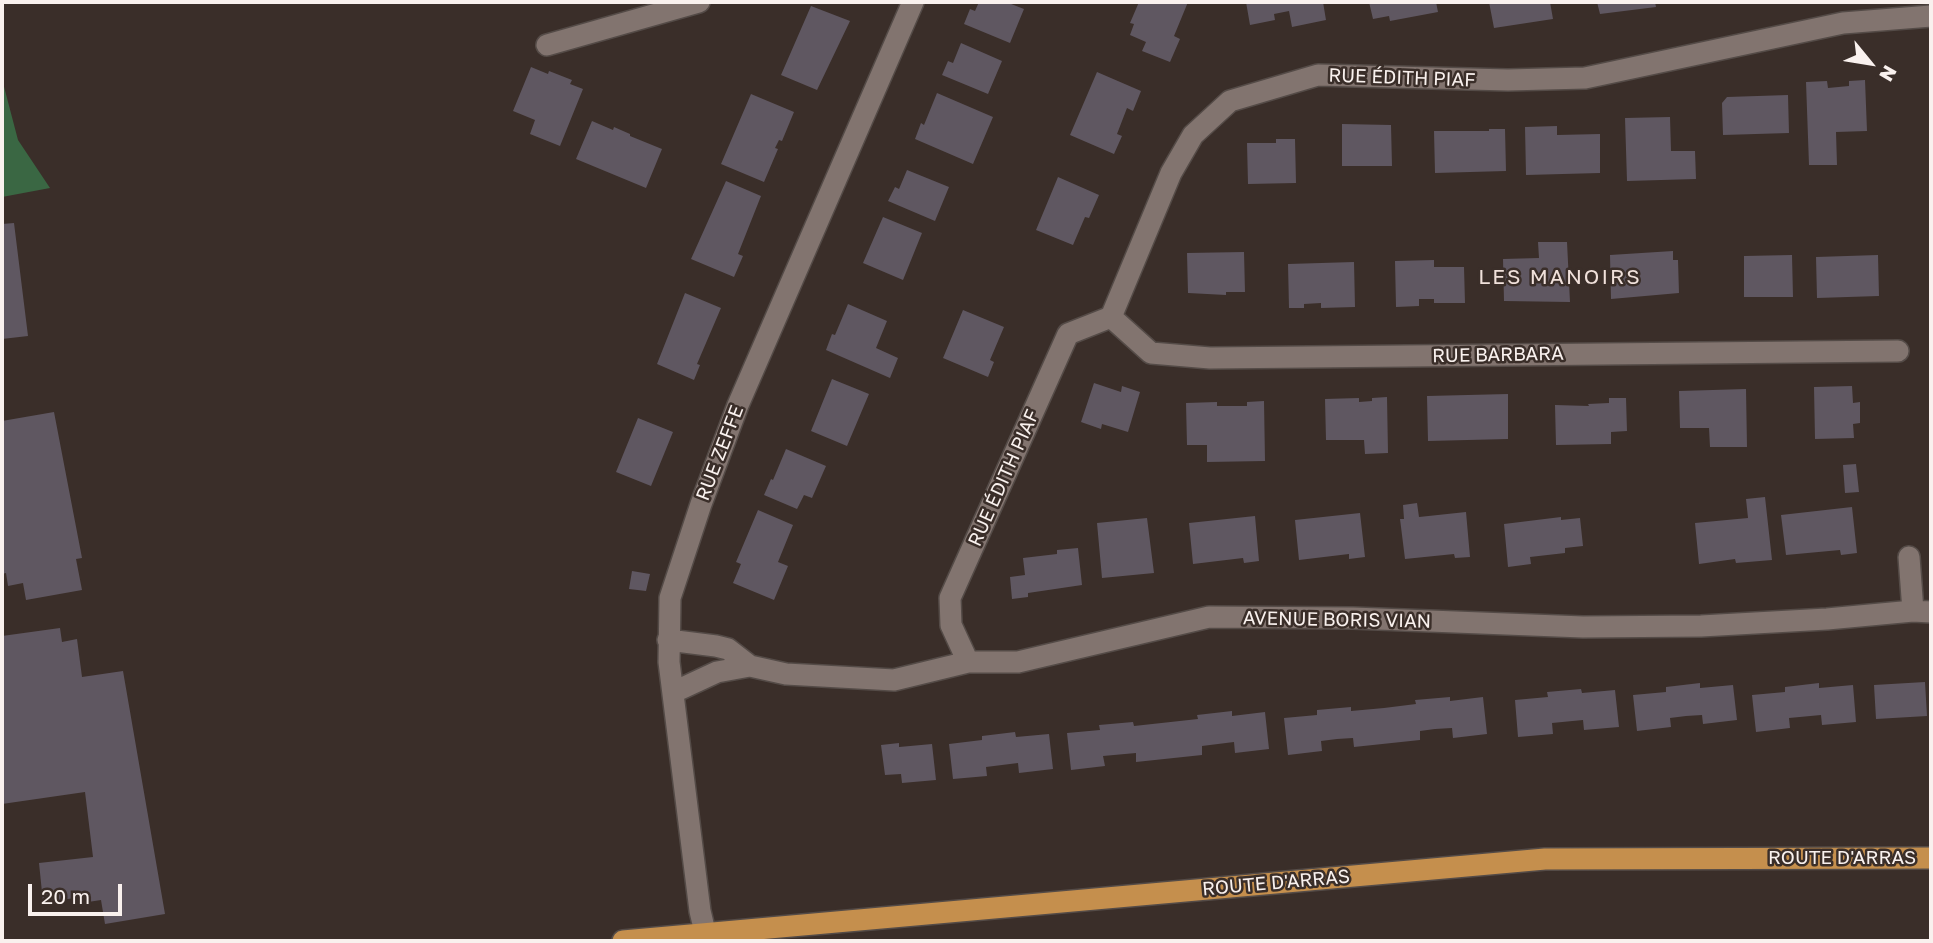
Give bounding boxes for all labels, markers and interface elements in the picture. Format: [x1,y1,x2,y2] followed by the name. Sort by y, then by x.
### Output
[1835,28,1905,98] north arrow
[1875,62,1902,86] text: N
[1328,64,1476,92] street label: RUE ÉDITH PIAF
[1480,264,1640,290] district label: LES MANOIRS
[1432,342,1564,368] street label: RUE BARBARA
[691,402,749,504] street label: RUE ZEFFE
[964,406,1044,550] street label: RUE ÉDITH PIAF
[1243,607,1431,633] street label: AVENUE BORIS VIAN
[1768,847,1916,869] street label: ROUTE D'ARRAS
[1201,865,1351,901] street label: ROUTE D'ARRAS
[32,870,126,914] scale bar
[41,883,90,909] text: 20 m

